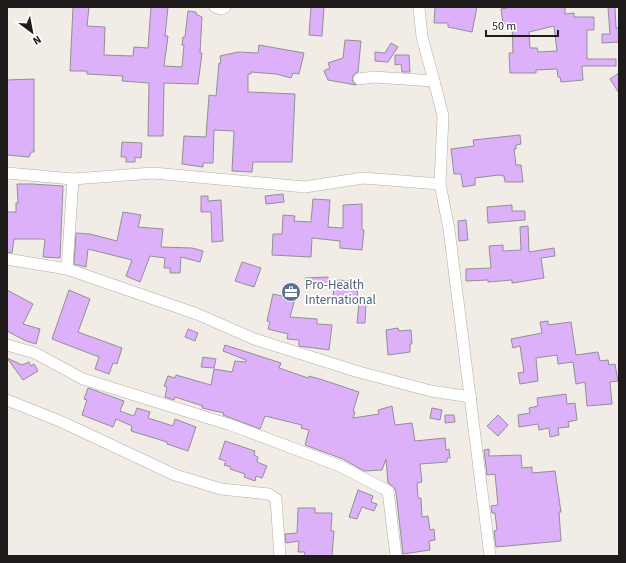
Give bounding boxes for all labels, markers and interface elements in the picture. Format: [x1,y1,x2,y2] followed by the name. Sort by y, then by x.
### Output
[12,12,52,52] north arrow
[486,12,558,38] scale bar
[492,18,516,35] text: 50 m
[30,32,44,48] text: N
[305,276,376,309] place label: Pro-Health International
[280,281,302,303] office icon: Pro-Health International

